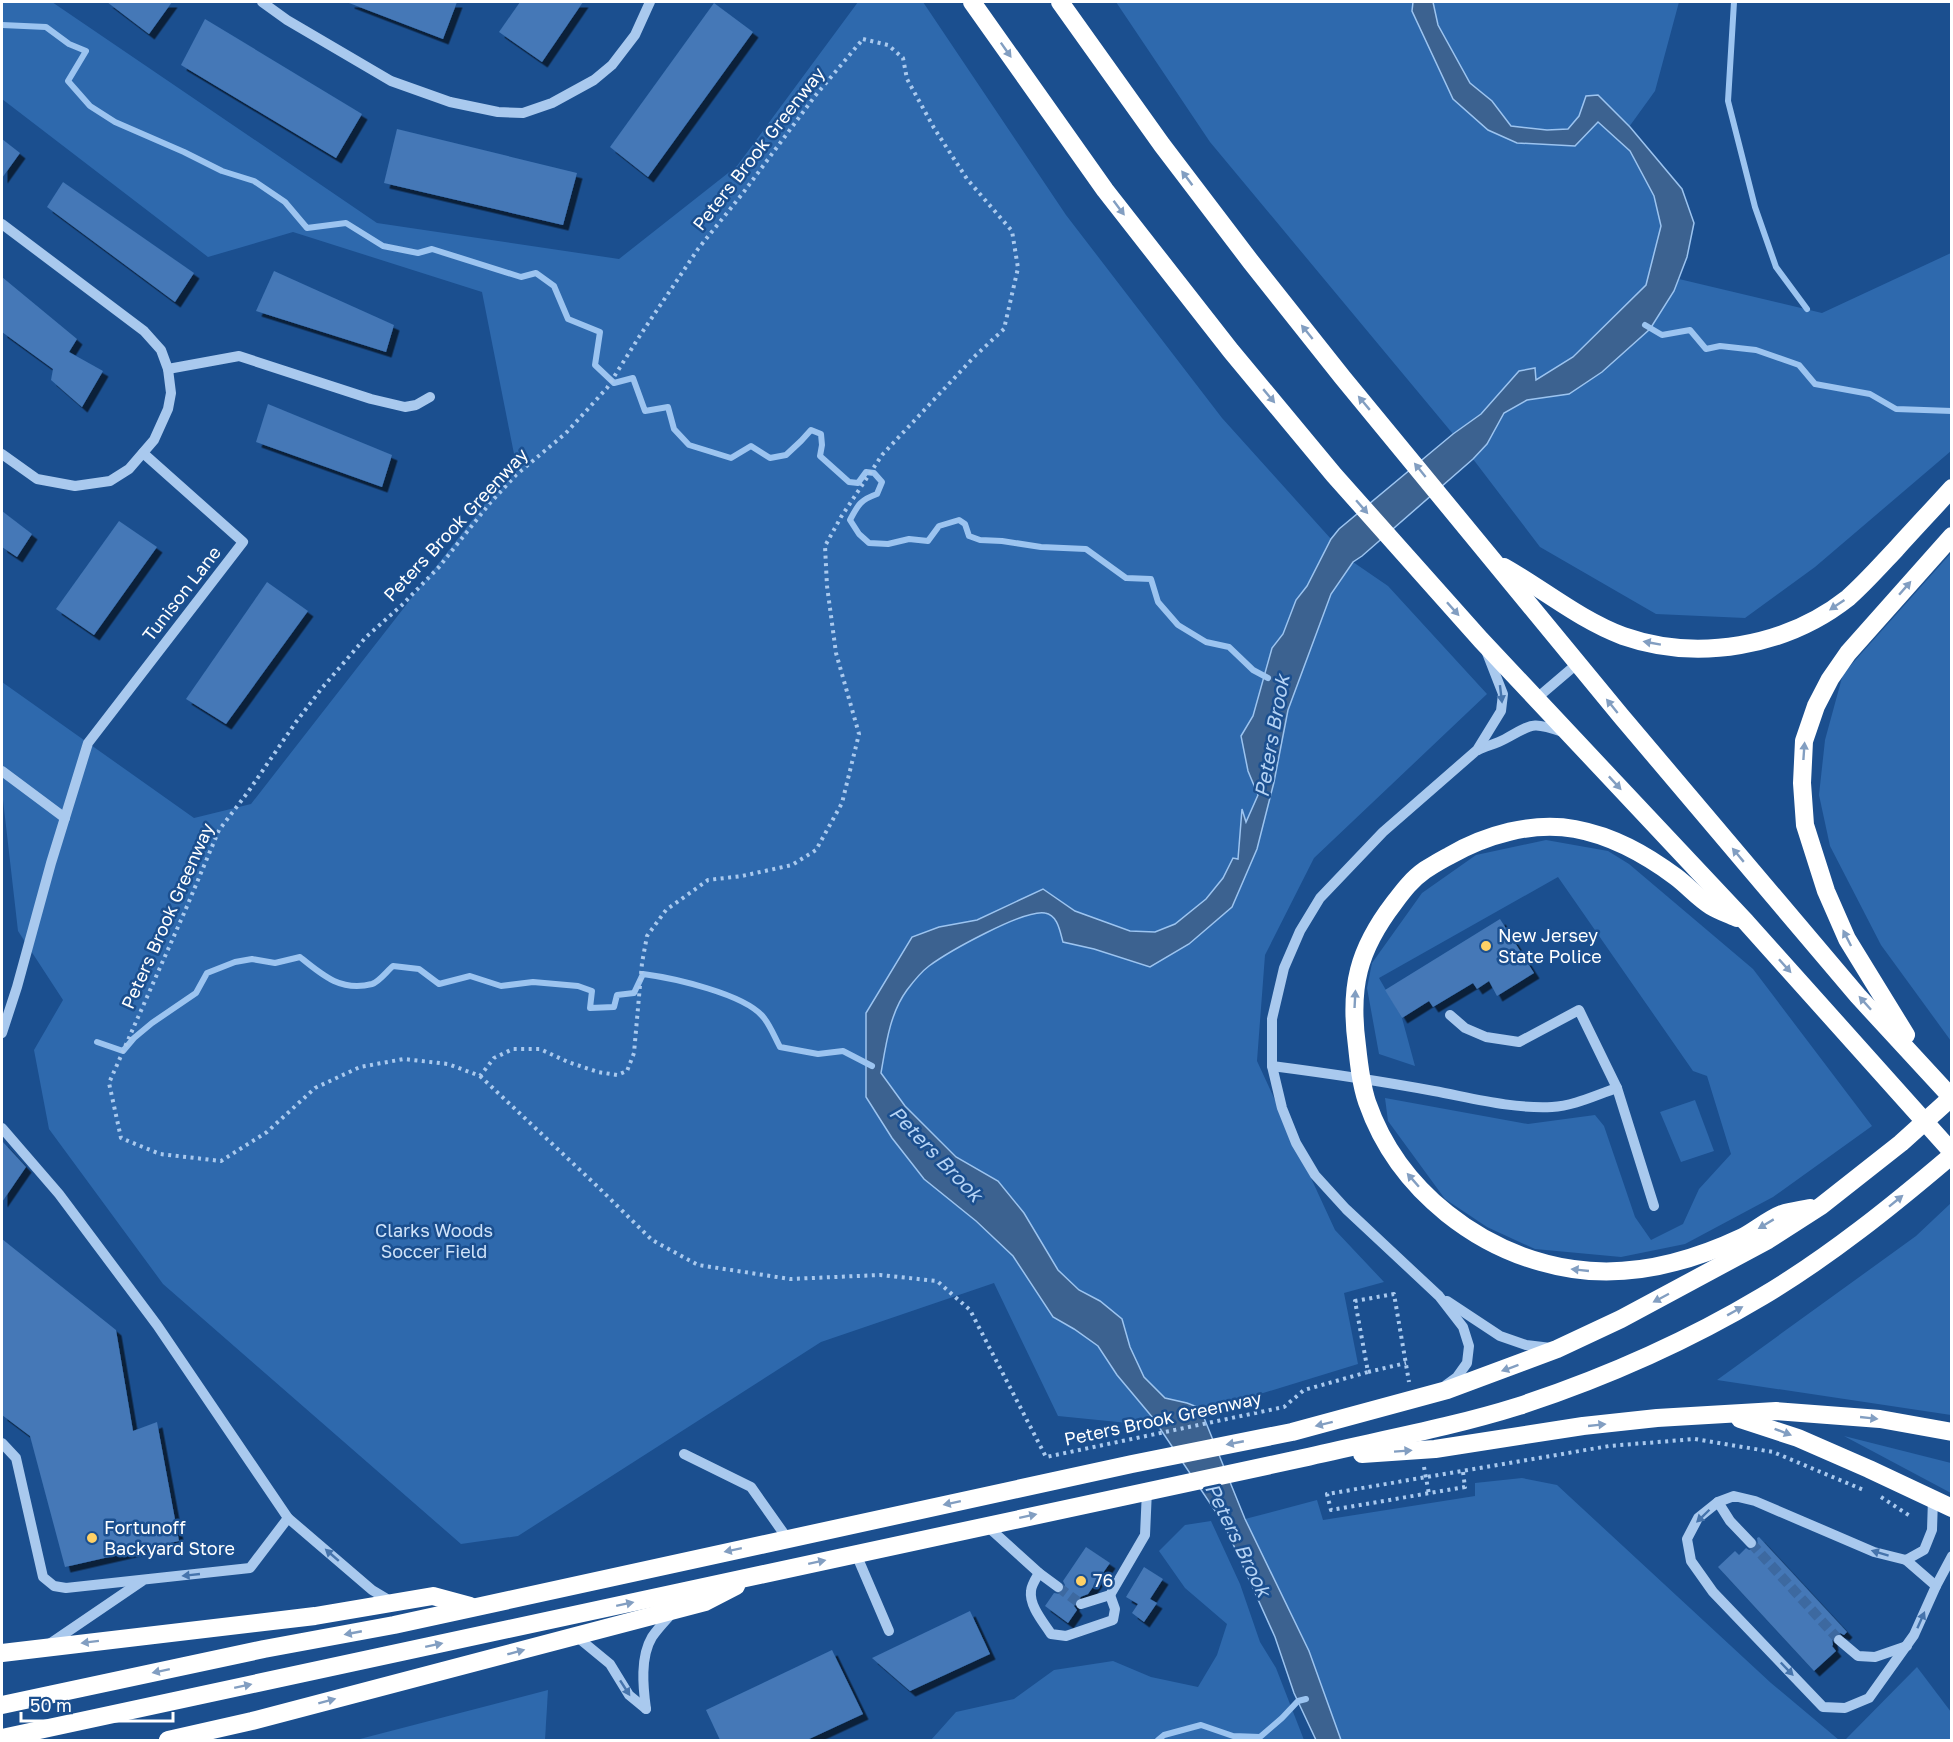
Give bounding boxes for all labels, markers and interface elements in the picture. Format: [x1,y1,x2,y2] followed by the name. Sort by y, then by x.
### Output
[1000,41,1012,57] one-way arrow
[688,62,829,234] street label: Peters Brook Greenway
[1181,171,1193,187] one-way arrow
[1113,200,1126,216] one-way arrow
[1300,324,1313,340] one-way arrow
[1262,388,1275,404] one-way arrow
[1358,395,1371,411] one-way arrow
[379,443,532,605] street label: Peters Brook Greenway
[1414,463,1427,478] one-way arrow
[1355,499,1369,514] one-way arrow
[137,542,225,645] street label: Tunison Lane
[1898,581,1911,596] one-way arrow
[1830,599,1846,611] one-way arrow
[1446,602,1460,616] one-way arrow
[1642,638,1661,647] one-way arrow
[1248,670,1294,799] water label: Peters Brook
[1496,685,1505,704] one-way arrow
[1606,698,1619,714] one-way arrow
[1799,741,1808,760] one-way arrow
[1607,776,1621,790] one-way arrow
[116,819,218,1012] street label: Peters Brook Greenway
[1732,848,1745,863] one-way arrow
[1498,924,1602,967] place label: New Jersey State Police
[1842,929,1852,946] one-way arrow
[1479,939,1493,953] marker: New Jersey State Police
[1778,958,1791,973] one-way arrow
[1351,989,1360,1008] one-way arrow
[1859,996,1872,1011] one-way arrow
[885,1100,990,1208] water label: Peters Brook
[1406,1172,1420,1187] one-way arrow
[1888,1194,1904,1207] one-way arrow
[1758,1218,1774,1229] one-way arrow
[375,1219,493,1262] park label: Clarks Woods Soccer Field
[1571,1265,1590,1275] one-way arrow
[1652,1293,1669,1303] one-way arrow
[1727,1306,1744,1316] one-way arrow
[1501,1363,1519,1373] one-way arrow
[1062,1386,1264,1450] street label: Peters Brook Greenway
[1860,1413,1879,1423] one-way arrow
[1315,1419,1333,1429] one-way arrow
[1587,1420,1606,1430] one-way arrow
[1774,1428,1792,1438] one-way arrow
[1225,1439,1244,1448] one-way arrow
[1394,1446,1413,1456] one-way arrow
[1201,1479,1278,1603] water label: Peters Brook
[942,1499,961,1508] one-way arrow
[1695,1509,1710,1523] one-way arrow
[1018,1511,1037,1520] one-way arrow
[104,1516,235,1559] place label: Fortunoff Backyard Store
[85,1531,99,1545] marker: Fortunoff Backyard Store
[723,1546,742,1555] one-way arrow
[324,1548,339,1562] one-way arrow
[1871,1548,1889,1557] one-way arrow
[807,1557,826,1566] one-way arrow
[1093,1569,1113,1591] place label: 76
[182,1570,201,1579] one-way arrow
[1074,1574,1088,1588] marker: 76
[615,1599,634,1608] one-way arrow
[1916,1610,1926,1628] one-way arrow
[343,1629,362,1638] one-way arrow
[81,1638,100,1647] one-way arrow
[425,1640,444,1649] one-way arrow
[506,1646,525,1656] one-way arrow
[1779,1661,1793,1675] one-way arrow
[152,1667,171,1676] one-way arrow
[619,1680,630,1696] one-way arrow
[234,1681,253,1690] one-way arrow
[21,1685,172,1723] scale bar
[30,1694,72,1716] text: 50 m
[318,1696,336,1705] one-way arrow

